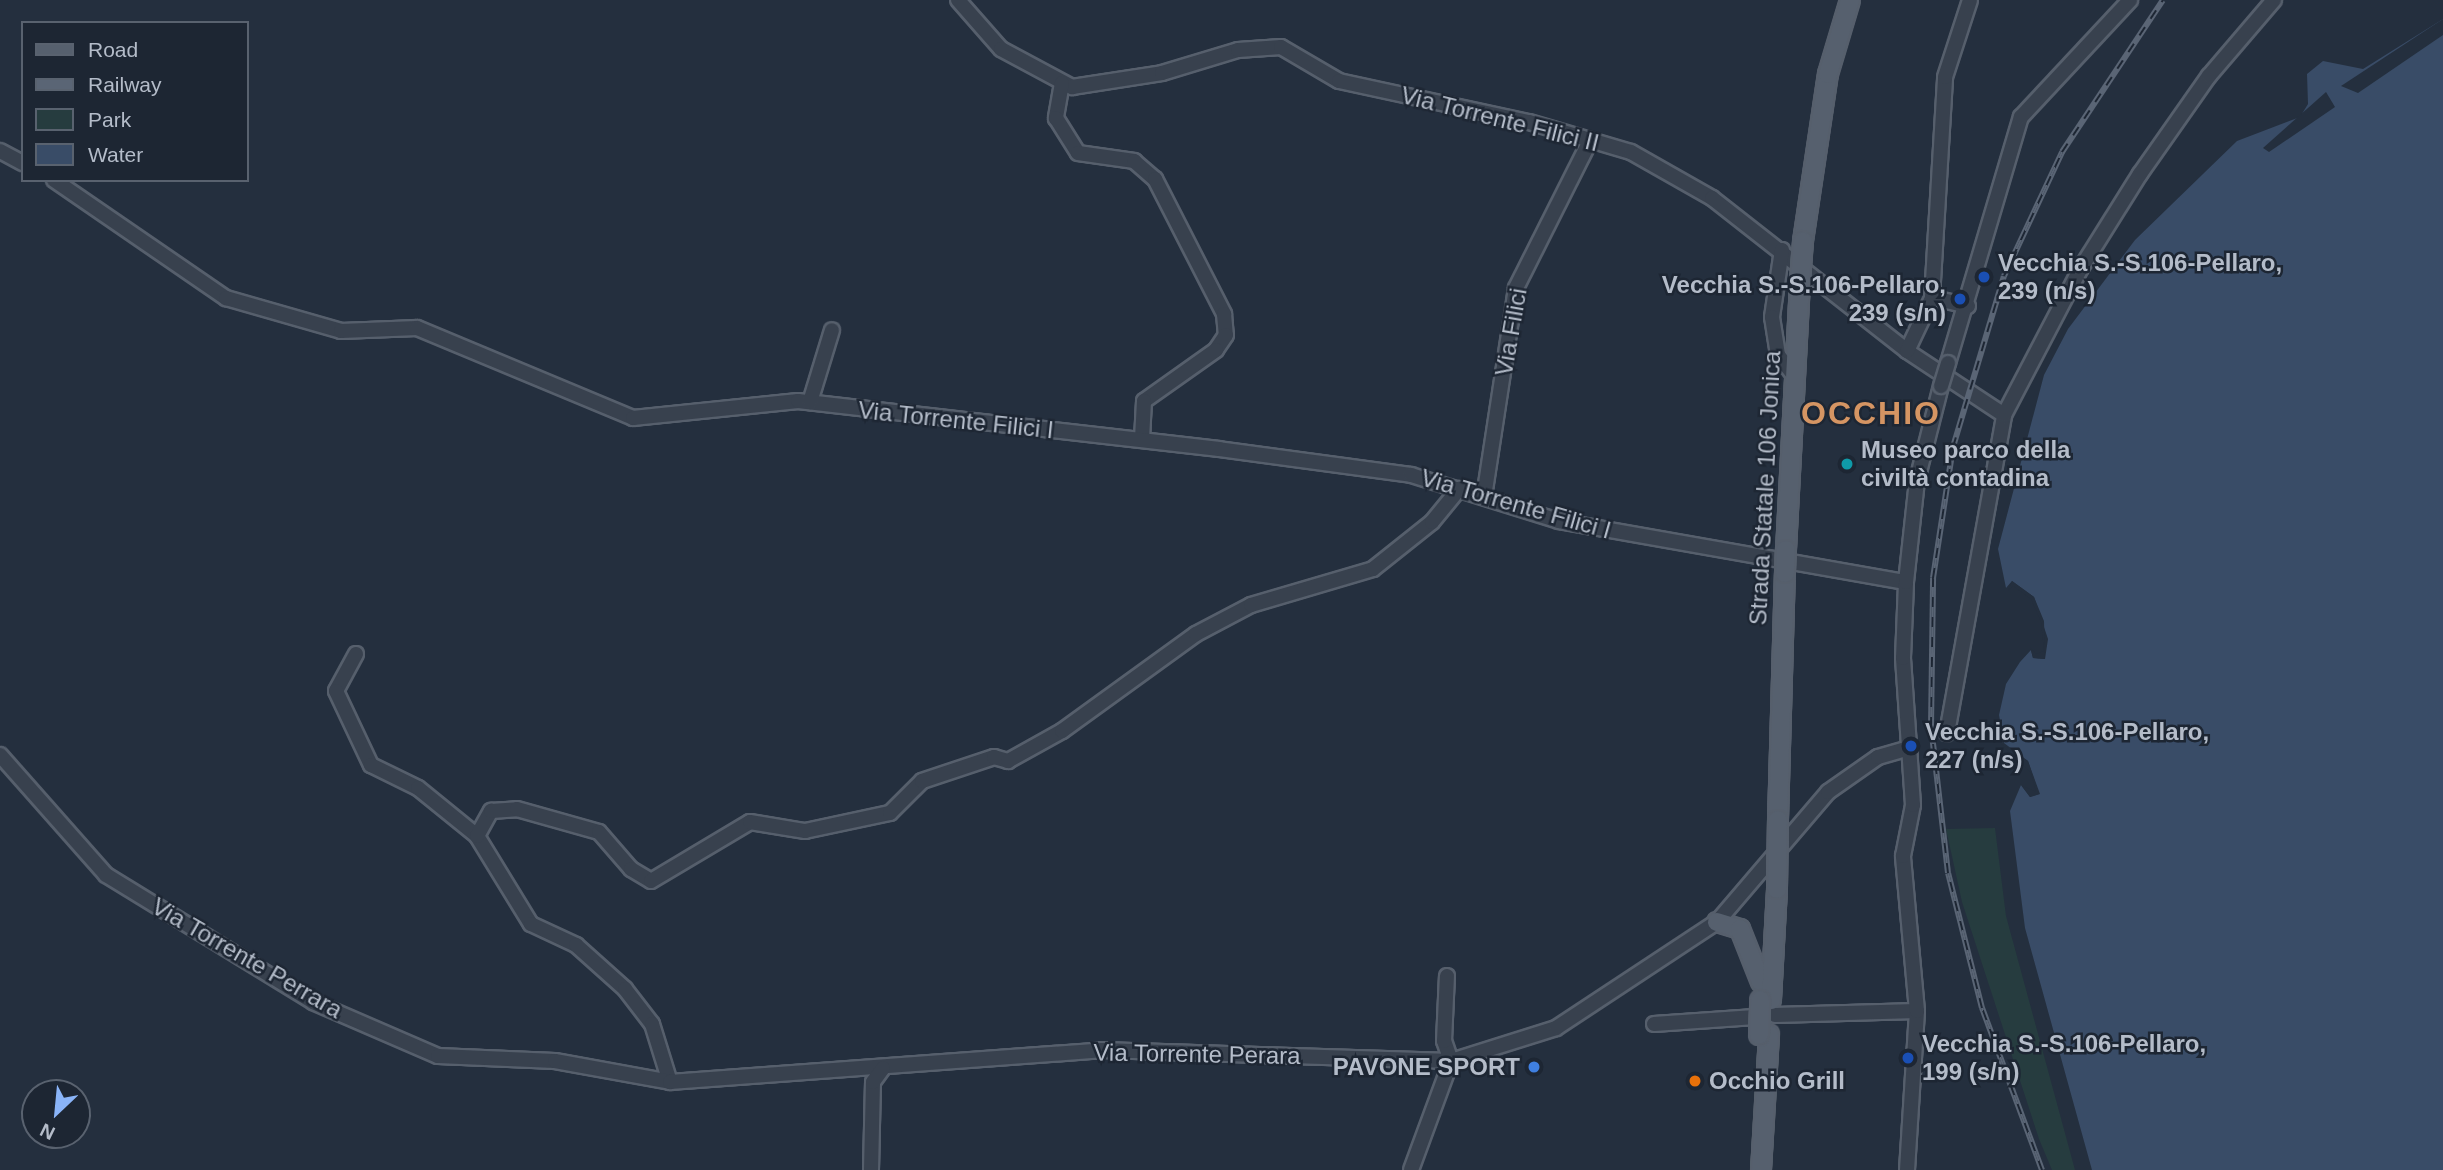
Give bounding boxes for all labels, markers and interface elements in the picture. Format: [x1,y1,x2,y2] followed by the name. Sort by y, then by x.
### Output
[21,21,248,182] legend
[88,38,138,61] text: Road
[88,73,162,96] text: Railway
[1398,80,1602,158] street label: Via Torrente Filici II
[88,108,131,131] text: Park
[88,143,143,166] text: Water
[1998,249,2282,305] place label: Vecchia S.-S.106-Pellaro, 239 (n/s)
[1976,269,1992,285] marker: Vecchia S.-S.106-Pellaro, 239 (n/s)
[1662,271,1946,327] place label: Vecchia S.-S.106-Pellaro, 239 (s/n)
[1489,286,1533,378] street label: Via Filici
[1952,291,1968,307] marker: Vecchia S.-S.106-Pellaro, 239 (s/n)
[1743,350,1787,626] street label: Strada Statale 106 Jonica
[1802,394,1940,432] district label: OCCHIO
[857,395,1055,445] street label: Via Torrente Filici I
[1861,436,2070,492] place label: Museo parco della civiltà contadina
[1839,456,1855,472] marker: Museo parco della civiltà contadina
[1417,463,1615,545] street label: Via Torrente Filici I
[1925,718,2209,774] place label: Vecchia S.-S.106-Pellaro, 227 (n/s)
[1903,738,1919,754] marker: Vecchia S.-S.106-Pellaro, 227 (n/s)
[146,892,348,1024] street label: Via Torrente Perrara
[1922,1030,2206,1086] place label: Vecchia S.-S.106-Pellaro, 199 (s/n)
[1093,1038,1301,1070] street label: Via Torrente Perara
[1900,1050,1916,1066] marker: Vecchia S.-S.106-Pellaro, 199 (s/n)
[1333,1053,1520,1081] place label: PAVONE SPORT
[1526,1059,1542,1075] marker: PAVONE SPORT
[1709,1067,1845,1095] place label: Occhio Grill
[1687,1073,1703,1089] marker: Occhio Grill
[21,1079,91,1149] north arrow
[37,1119,58,1144] text: N

